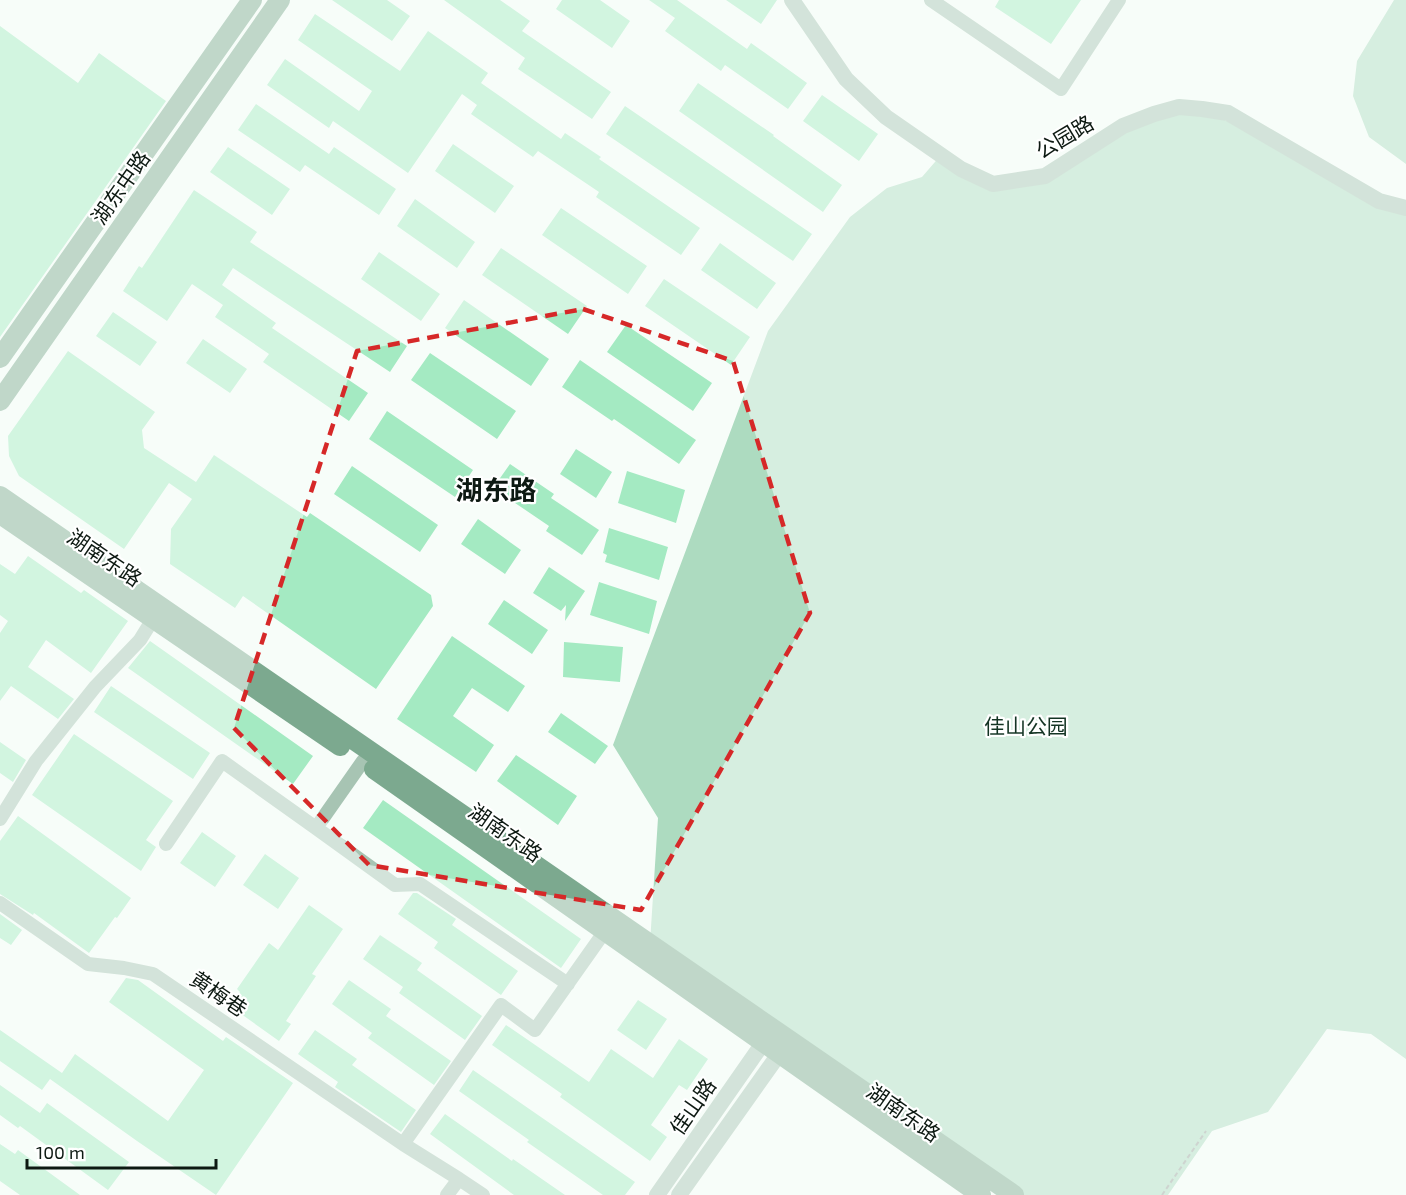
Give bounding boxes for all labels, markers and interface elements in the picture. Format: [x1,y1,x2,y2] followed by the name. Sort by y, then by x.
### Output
[1031,109,1097,163] street label: 公园路
[86,145,154,229] street label: 湖东中路
[456,473,537,505] district label: 湖东路
[63,523,147,591] street label: 湖南东路
[984,713,1068,738] park label: 佳山公园
[464,798,548,866] street label: 湖南东路
[186,965,252,1021] street label: 黄梅巷
[664,1073,720,1139] street label: 佳山路
[862,1078,946,1146] street label: 湖南东路
[27,1132,216,1170] scale bar
[36,1141,85,1163] text: 100 m

